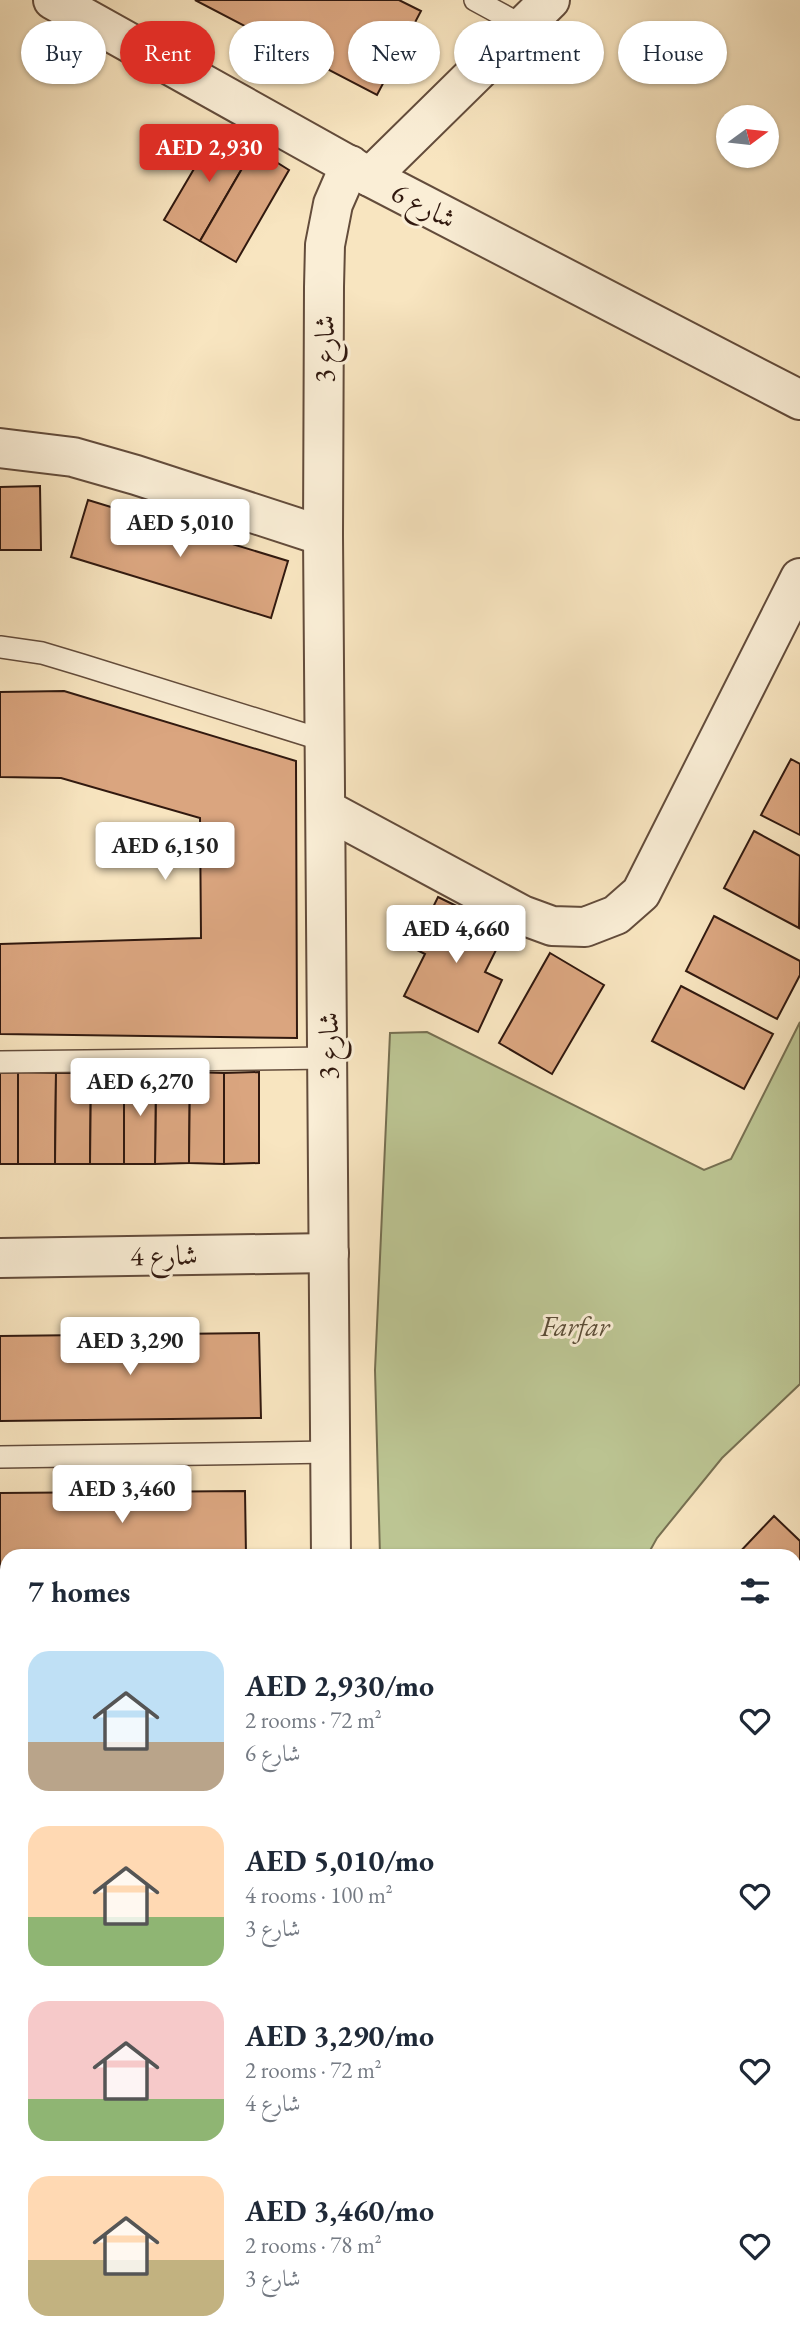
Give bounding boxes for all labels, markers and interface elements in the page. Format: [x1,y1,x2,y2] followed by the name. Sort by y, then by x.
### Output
[21,21,106,84] chip: Buy
[120,21,215,84] chip: Rent
[229,21,334,84] chip: Filters
[348,21,440,84] chip: New
[454,21,604,84] chip: Apartment
[618,21,727,84] chip: House
[716,105,779,168] north arrow
[716,105,779,168] map controls
[129,124,289,184] pin: AED 2,930
[156,132,262,162] text: AED 2,930
[383,174,462,242] street label: شارع 6
[306,315,348,383] street label: شارع 3
[100,500,260,559] pin: AED 5,010
[127,507,233,537] text: AED 5,010
[85,822,245,882] pin: AED 6,150
[112,830,218,860] text: AED 6,150
[376,906,536,965] pin: AED 4,660
[403,913,509,943] text: AED 4,660
[310,1012,352,1080] street label: شارع 3
[60,1058,220,1118] pin: AED 6,270
[87,1066,193,1096] text: AED 6,270
[130,1236,198,1280] street label: شارع 4
[540,1308,611,1344] park label: Farfar
[50,1318,210,1377] pin: AED 3,290
[77,1325,183,1355] text: AED 3,290
[42,1466,202,1525] pin: AED 3,460
[69,1473,175,1503] text: AED 3,460
[28,1572,130,1611] text: 7 homes
[736,1572,774,1610] icon: filters
[245,1666,434,1705] text: AED 2,930/mo
[84,1679,168,1763] icon: home
[736,1702,774,1740] icon: heart
[245,1705,382,1735] text: 2 rooms · 72 m²
[245,1738,301,1768] text: شارع 6
[245,1841,434,1880] text: AED 5,010/mo
[84,1854,168,1938] icon: home
[736,1877,774,1915] icon: heart
[245,1880,393,1910] text: 4 rooms · 100 m²
[245,1913,301,1943] text: شارع 3
[245,2016,434,2055] text: AED 3,290/mo
[84,2029,168,2113] icon: home
[736,2052,774,2090] icon: heart
[245,2055,382,2085] text: 2 rooms · 72 m²
[245,2088,301,2118] text: شارع 4
[245,2191,434,2230] text: AED 3,460/mo
[84,2204,168,2288] icon: home
[736,2227,774,2265] icon: heart
[245,2230,382,2260] text: 2 rooms · 78 m²
[245,2263,301,2293] text: شارع 3

